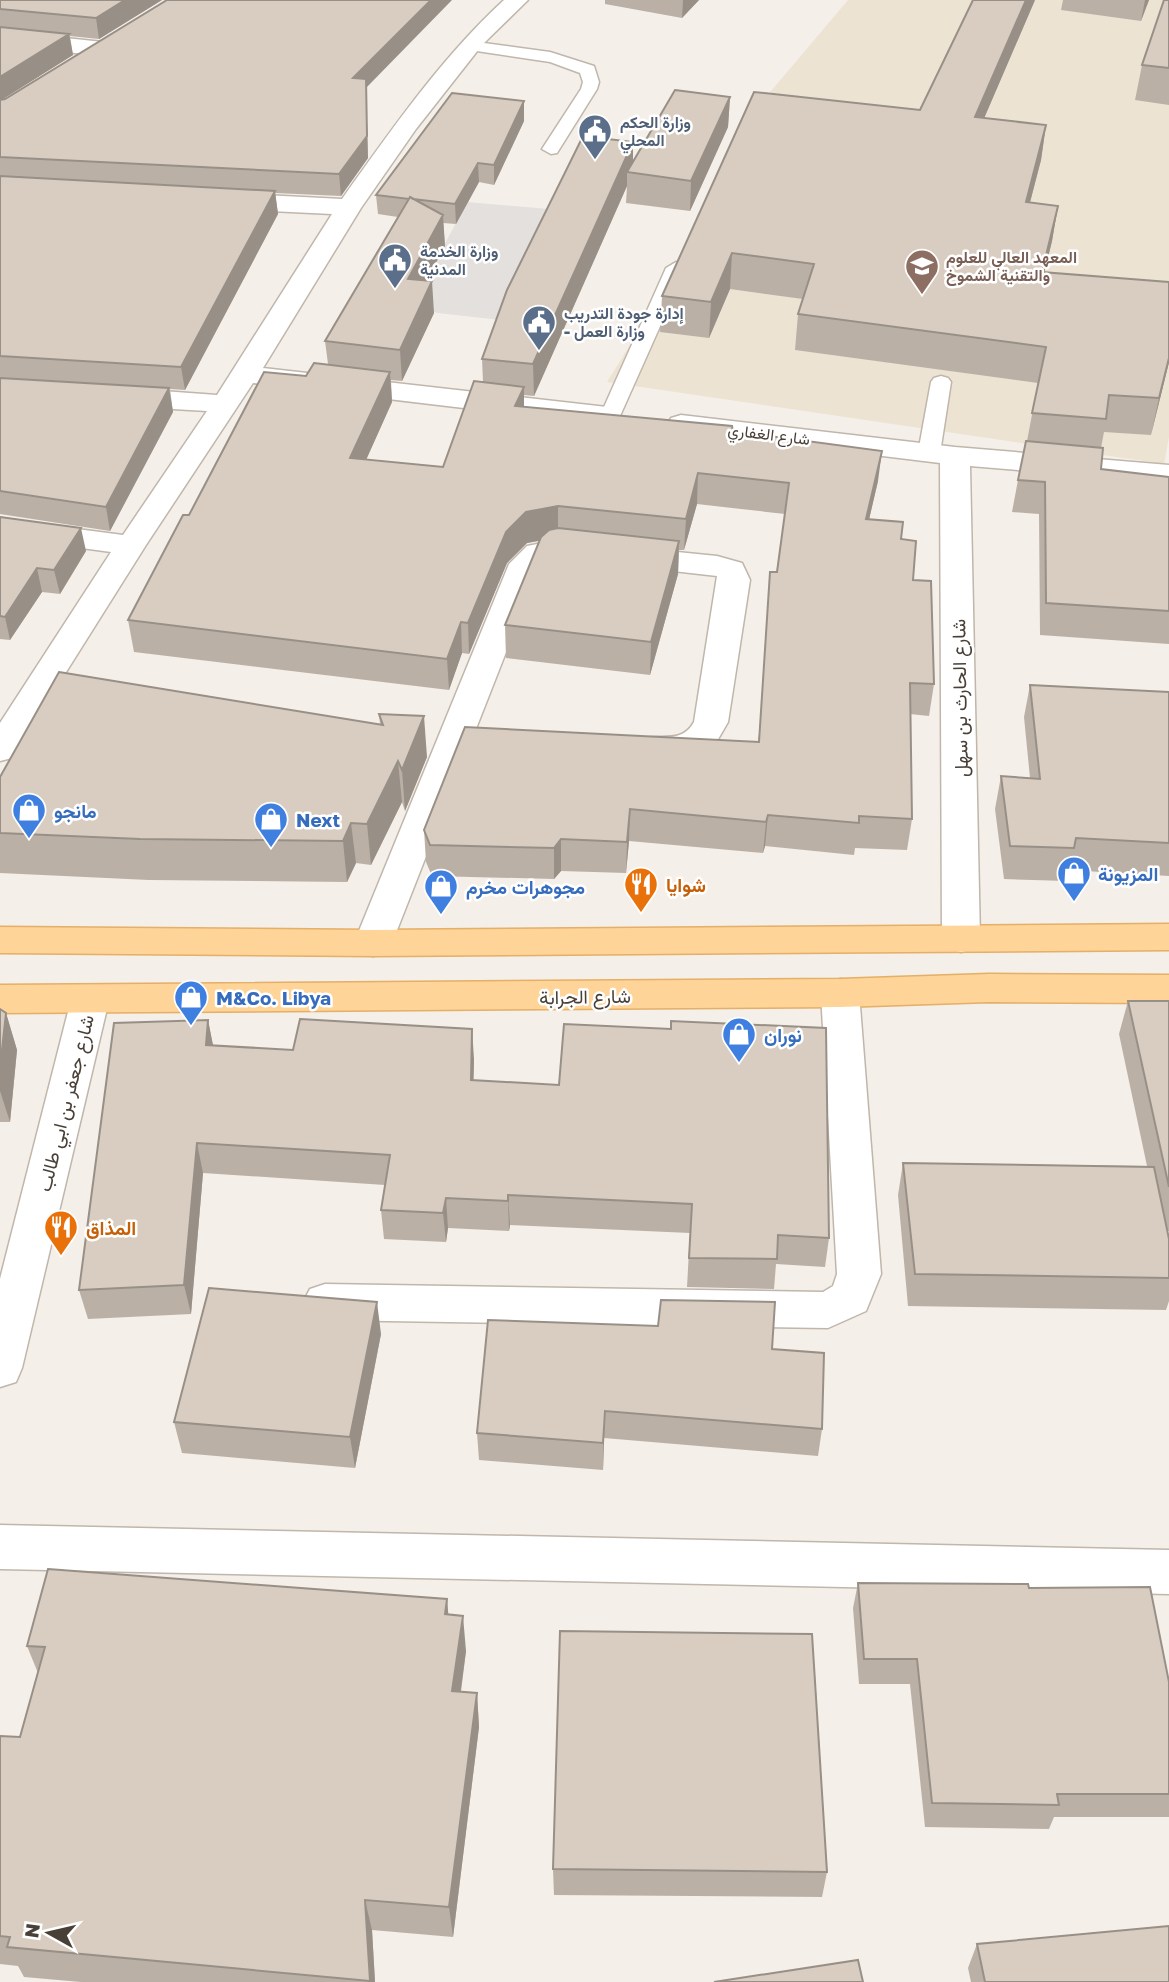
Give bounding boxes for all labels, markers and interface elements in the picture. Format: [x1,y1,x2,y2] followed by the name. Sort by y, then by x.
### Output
[576,112,614,161] public building icon: وزارة الحكم المحلي
[620,112,691,154] place label: وزارة الحكم المحلي
[376,241,414,290] public building icon: وزارة الخدمة المدنية
[420,241,498,279] place label: وزارة الخدمة المدنية
[903,247,941,296] school or university icon: المعهد العالي للعلوم والتقنية الشموخ
[946,247,1077,286] place label: المعهد العالي للعلوم والتقنية الشموخ
[520,303,558,352] public building icon: إدارة جودة التدريب - وزارة العمل
[564,303,684,342] place label: إدارة جودة التدريب - وزارة العمل
[726,419,811,453] street label: شارع الغفاري
[946,619,974,777] street label: شارع الحارث بن سهل
[10,791,48,840] shop icon: مانجو
[54,799,97,824] place label: مانجو
[252,800,290,849] shop icon: Next
[296,808,341,831] place label: Next
[1055,854,1093,903] shop icon: المزيونة
[1098,862,1158,887] place label: المزيونة
[622,865,660,914] restaurant icon: شوايا
[422,867,460,916] shop icon: مجوهرات مخرم
[666,873,706,898] place label: شوايا
[466,875,585,900] place label: مجوهرات مخرم
[172,978,210,1027] shop icon: M&Co. Libya
[539,984,631,1010] street label: شارع الجرابة
[216,986,331,1009] place label: M&Co. Libya
[32,1012,103,1195] street label: شارع جعفر بن ابي طالب
[720,1015,758,1064] shop icon: نوران
[764,1023,802,1048] place label: نوران
[42,1208,80,1257] restaurant icon: المذاق
[86,1216,136,1239] place label: المذاق
[14,1898,84,1968] north arrow
[19,1922,44,1939] text: N

